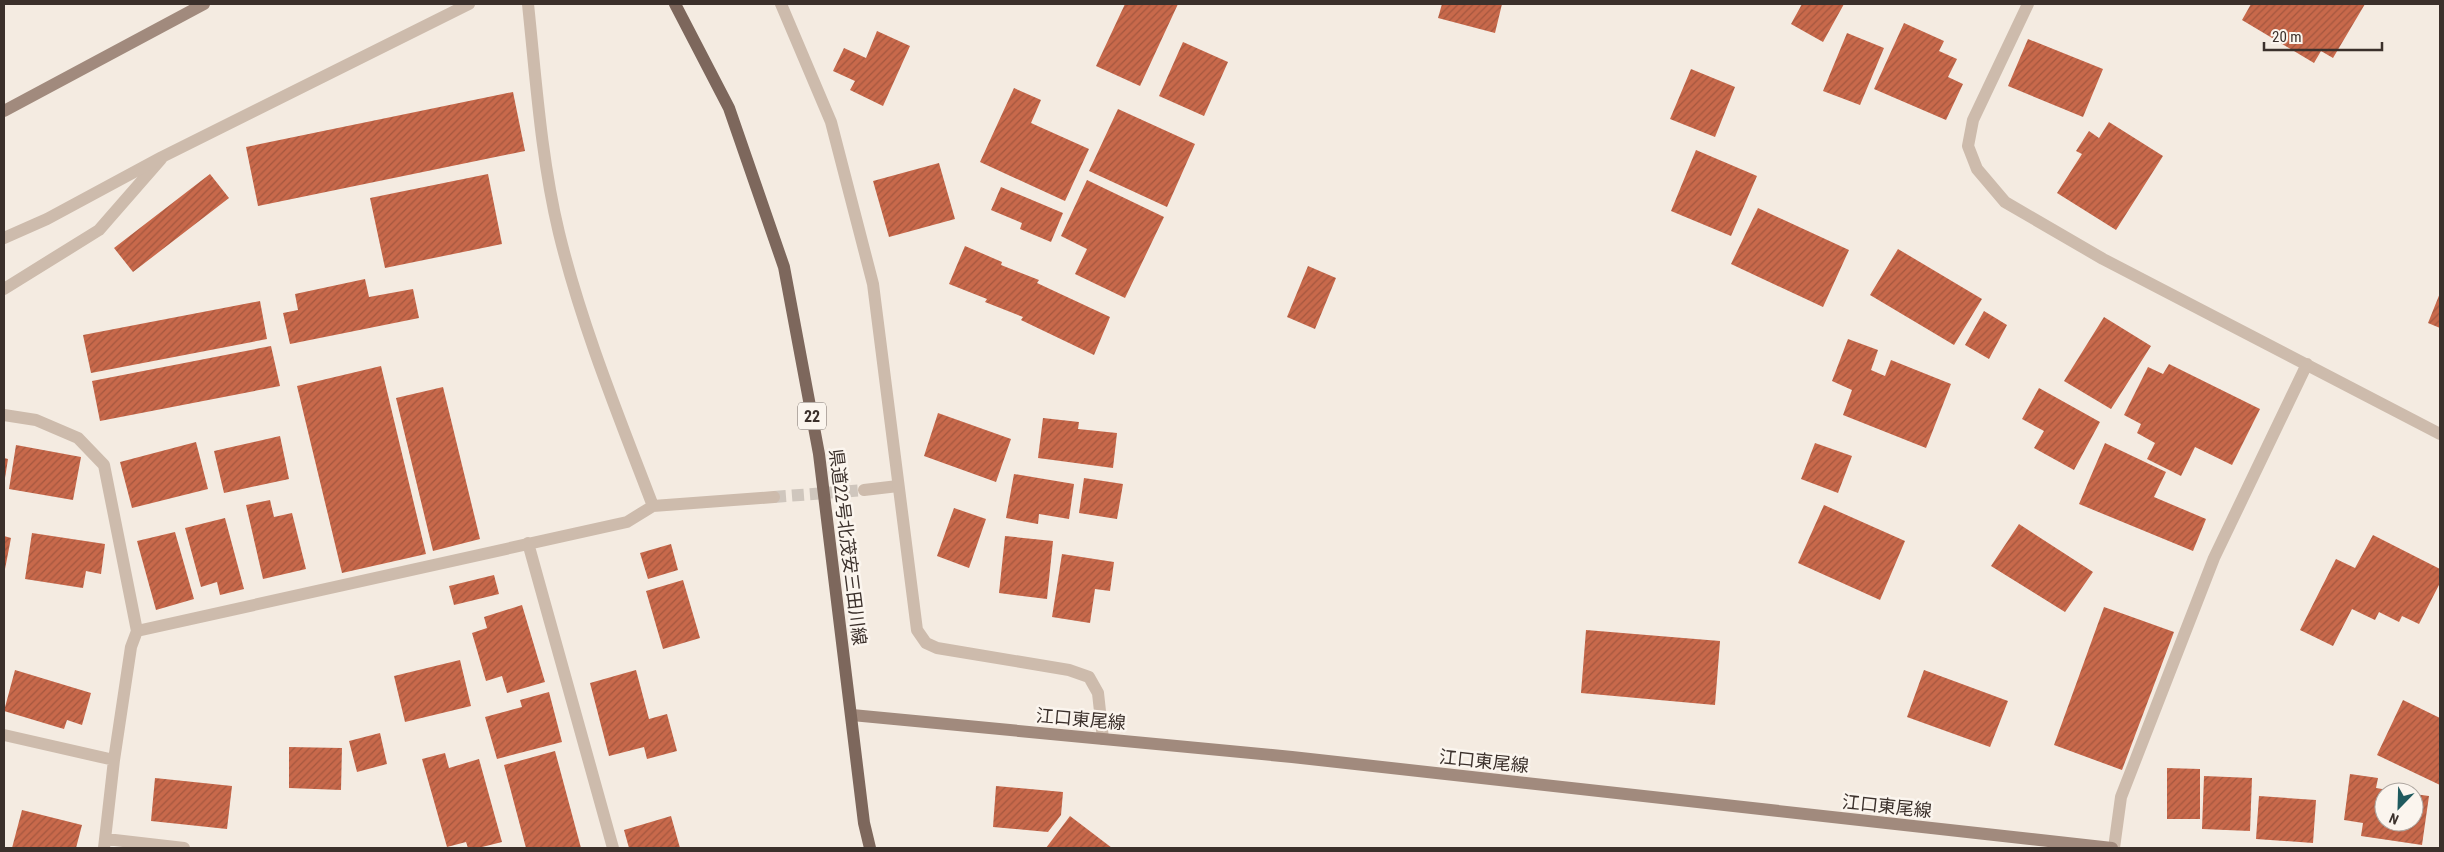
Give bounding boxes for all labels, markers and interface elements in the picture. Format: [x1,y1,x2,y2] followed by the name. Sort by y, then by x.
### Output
[2264,20,2382,52] scale bar
[2272,28,2302,46] text: 20 m
[798,402,826,430] road number: 22
[826,448,870,646] street label: 県道22号北茂安三田川線
[1035,705,1127,733] street label: 江口東尾線
[1438,746,1530,776] street label: 江口東尾線
[2374,782,2424,832] north arrow
[1841,791,1933,821] street label: 江口東尾線
[2387,810,2401,828] text: N

